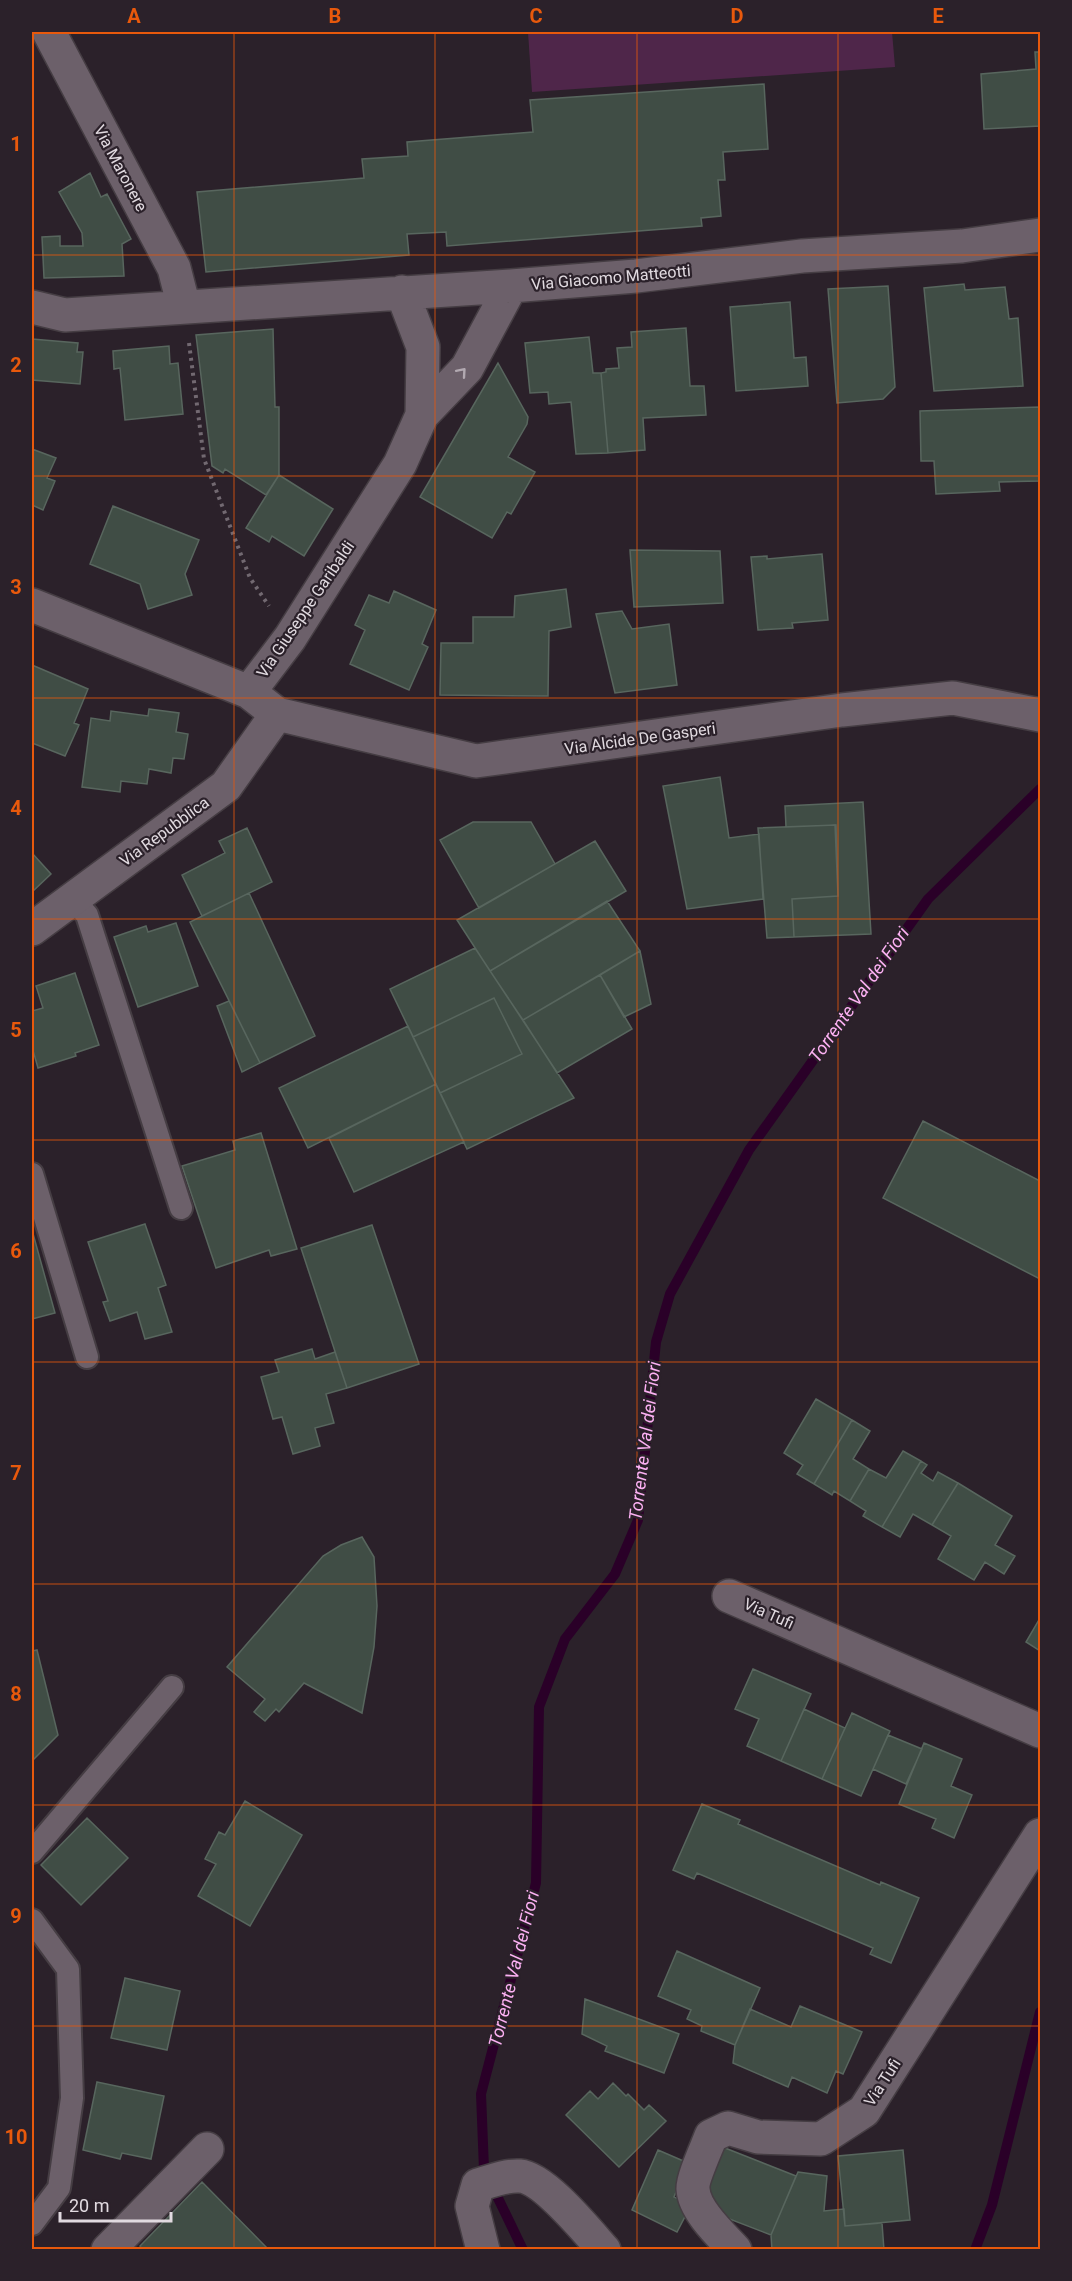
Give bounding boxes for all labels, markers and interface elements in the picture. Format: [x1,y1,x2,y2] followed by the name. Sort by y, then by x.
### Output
[127,4,141,28] text: A
[329,4,341,28] text: B
[529,4,543,28] text: C
[731,4,744,28] text: D
[932,4,944,28] text: E
[90,122,151,215] street label: Via Maronere
[10,132,22,156] text: 1
[531,261,692,294] street label: Via Giacomo Matteotti
[10,353,22,377] text: 2
[455,369,466,379] one-way arrow
[253,537,358,681] street label: Via Giuseppe Garibaldi
[10,575,22,599] text: 3
[563,718,717,759] street label: Via Alcide De Gasperi
[116,793,213,870] street label: Via Repubblica
[10,796,22,820] text: 4
[804,923,914,1066] water label: Torrente Val dei Fiori
[10,1018,22,1042] text: 5
[10,1239,22,1263] text: 6
[624,1359,665,1522] water label: Torrente Val dei Fiori
[10,1461,22,1485] text: 7
[741,1594,797,1633] street label: Via Tufi
[10,1682,22,1706] text: 8
[484,1888,543,2049] water label: Torrente Val dei Fiori
[10,1904,22,1928] text: 9
[860,2055,905,2110] street label: Via Tufi
[5,2125,27,2149] text: 10
[60,2185,171,2223] scale bar
[69,2195,109,2216] text: 20 m

